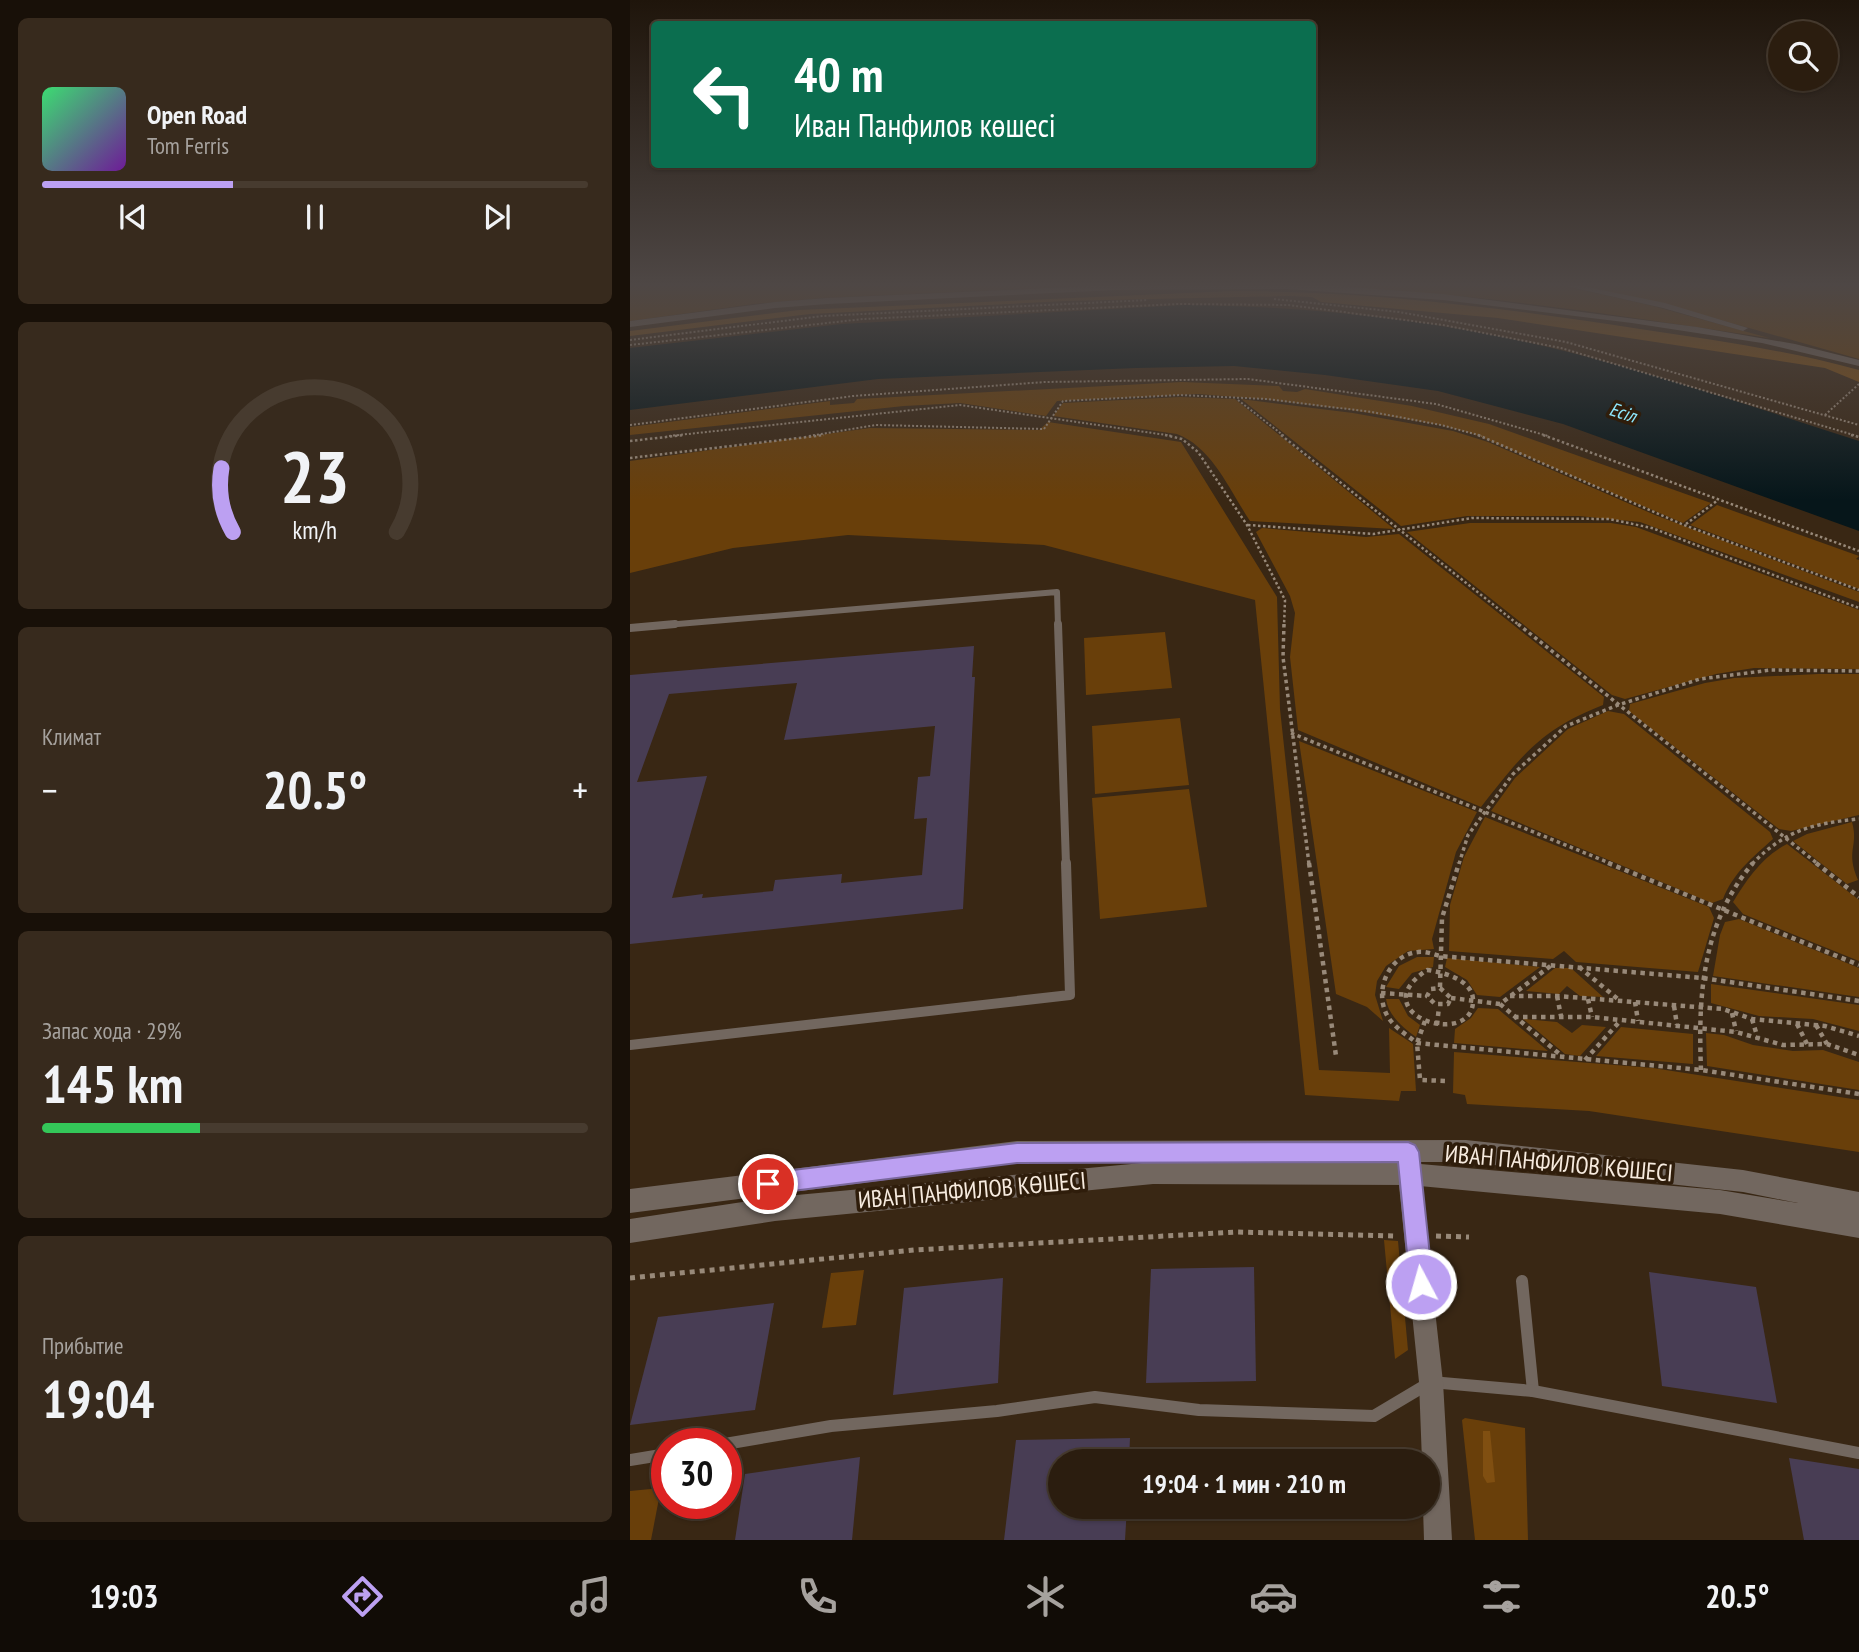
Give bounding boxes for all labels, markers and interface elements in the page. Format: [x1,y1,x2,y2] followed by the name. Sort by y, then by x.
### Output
[1768,21,1838,91] map controls
[1768,21,1838,91] button: search
[794,42,883,106] text: 40 m
[679,49,770,140] icon: left
[147,98,247,131] text: Open Road
[794,104,1056,146] text: Иван Панфилов көшесі
[147,131,229,160] text: Tom Ferris
[114,198,152,236] icon: previous
[296,198,334,236] icon: pause
[478,198,516,236] icon: next
[1607,396,1641,428] water label: Есіл
[280,428,350,522] text: 23
[293,513,337,545] text: km/h
[42,722,101,751] text: Климат
[263,756,367,823] text: 20.5°
[42,765,58,814] text: −
[572,765,588,814] text: +
[42,1016,182,1045] text: Запас хода · 29%
[42,1050,183,1117] text: 145 km
[1444,1138,1674,1188] street label: ИВАН ПАНФИЛОВ КӨШЕСІ
[738,1154,798,1214] pin
[749,1165,787,1203] icon: arrive
[857,1165,1087,1215] street label: ИВАН ПАНФИЛОВ КӨШЕСІ
[1384,1247,1458,1321] position arrow
[42,1331,123,1360] text: Прибытие
[42,1365,154,1432] text: 19:04
[651,1428,742,1519] speed limit sign: 30
[1142,1467,1346,1500] text: 19:04 · 1 мин · 210 m
[338,1572,387,1621] icon: directions
[566,1572,615,1621] icon: music
[793,1572,842,1621] icon: phone
[1021,1572,1070,1621] icon: climate
[1249,1572,1298,1621] icon: car
[1477,1572,1526,1621] icon: filters
[89,1575,159,1617] text: 19:03
[1705,1575,1769,1617] text: 20.5°

